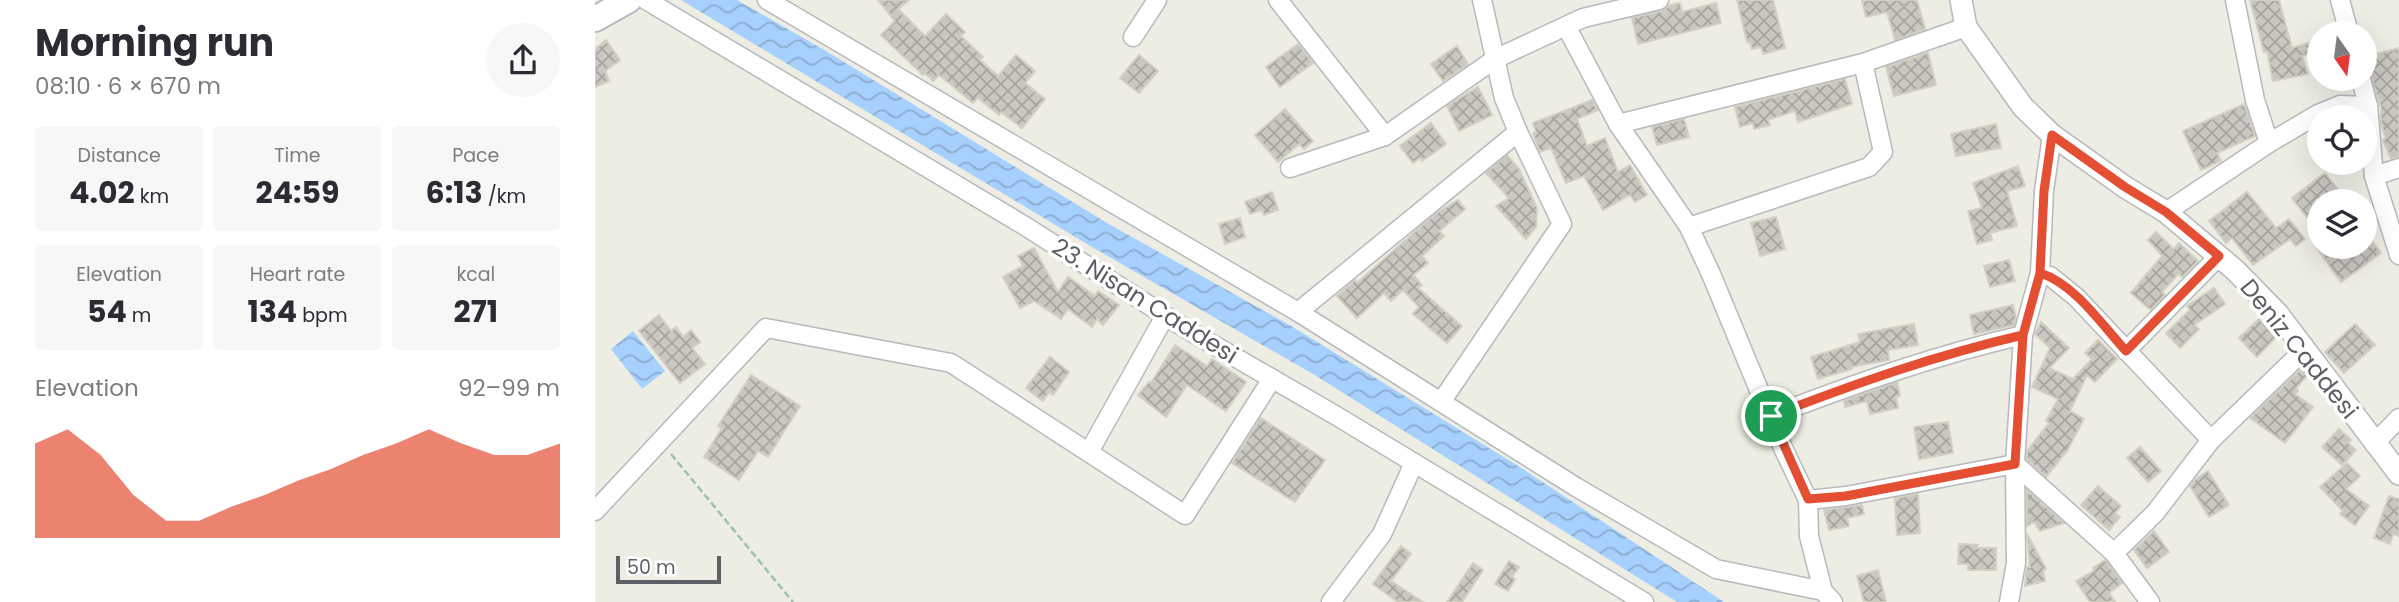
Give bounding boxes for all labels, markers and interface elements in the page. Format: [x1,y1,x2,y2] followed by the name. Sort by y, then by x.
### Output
[35,16,274,69] text: Morning run
[2307,21,2377,91] north arrow
[2307,21,2377,259] map controls
[486,23,560,97] button: share
[35,70,221,102] text: 08:10 · 6 × 670 m
[2307,105,2377,175] button: locate
[78,142,161,169] text: Distance
[274,142,321,169] text: Time
[452,142,499,169] text: Pace
[69,171,135,214] text: 4.02
[256,171,339,214] text: 24:59
[426,171,483,214] text: 6:13
[135,183,169,210] text: km
[483,183,526,210] text: /km
[2307,189,2377,259] button: layers
[1046,230,1244,371] street label: 23. Nisan Caddesi
[76,261,162,288] text: Elevation
[250,261,345,288] text: Heart rate
[456,261,495,288] text: kcal
[2233,272,2366,425] street label: Deniz Caddesi
[87,290,127,333] text: 54
[247,290,297,333] text: 134
[454,290,498,333] text: 271
[127,302,151,329] text: m
[297,302,348,329] text: bpm
[35,372,139,404] text: Elevation
[458,372,560,404] text: 92–99 m
[1741,386,1801,446] pin
[1752,397,1790,435] icon: arrive
[616,553,721,585] scale bar
[627,554,676,581] text: 50 m

